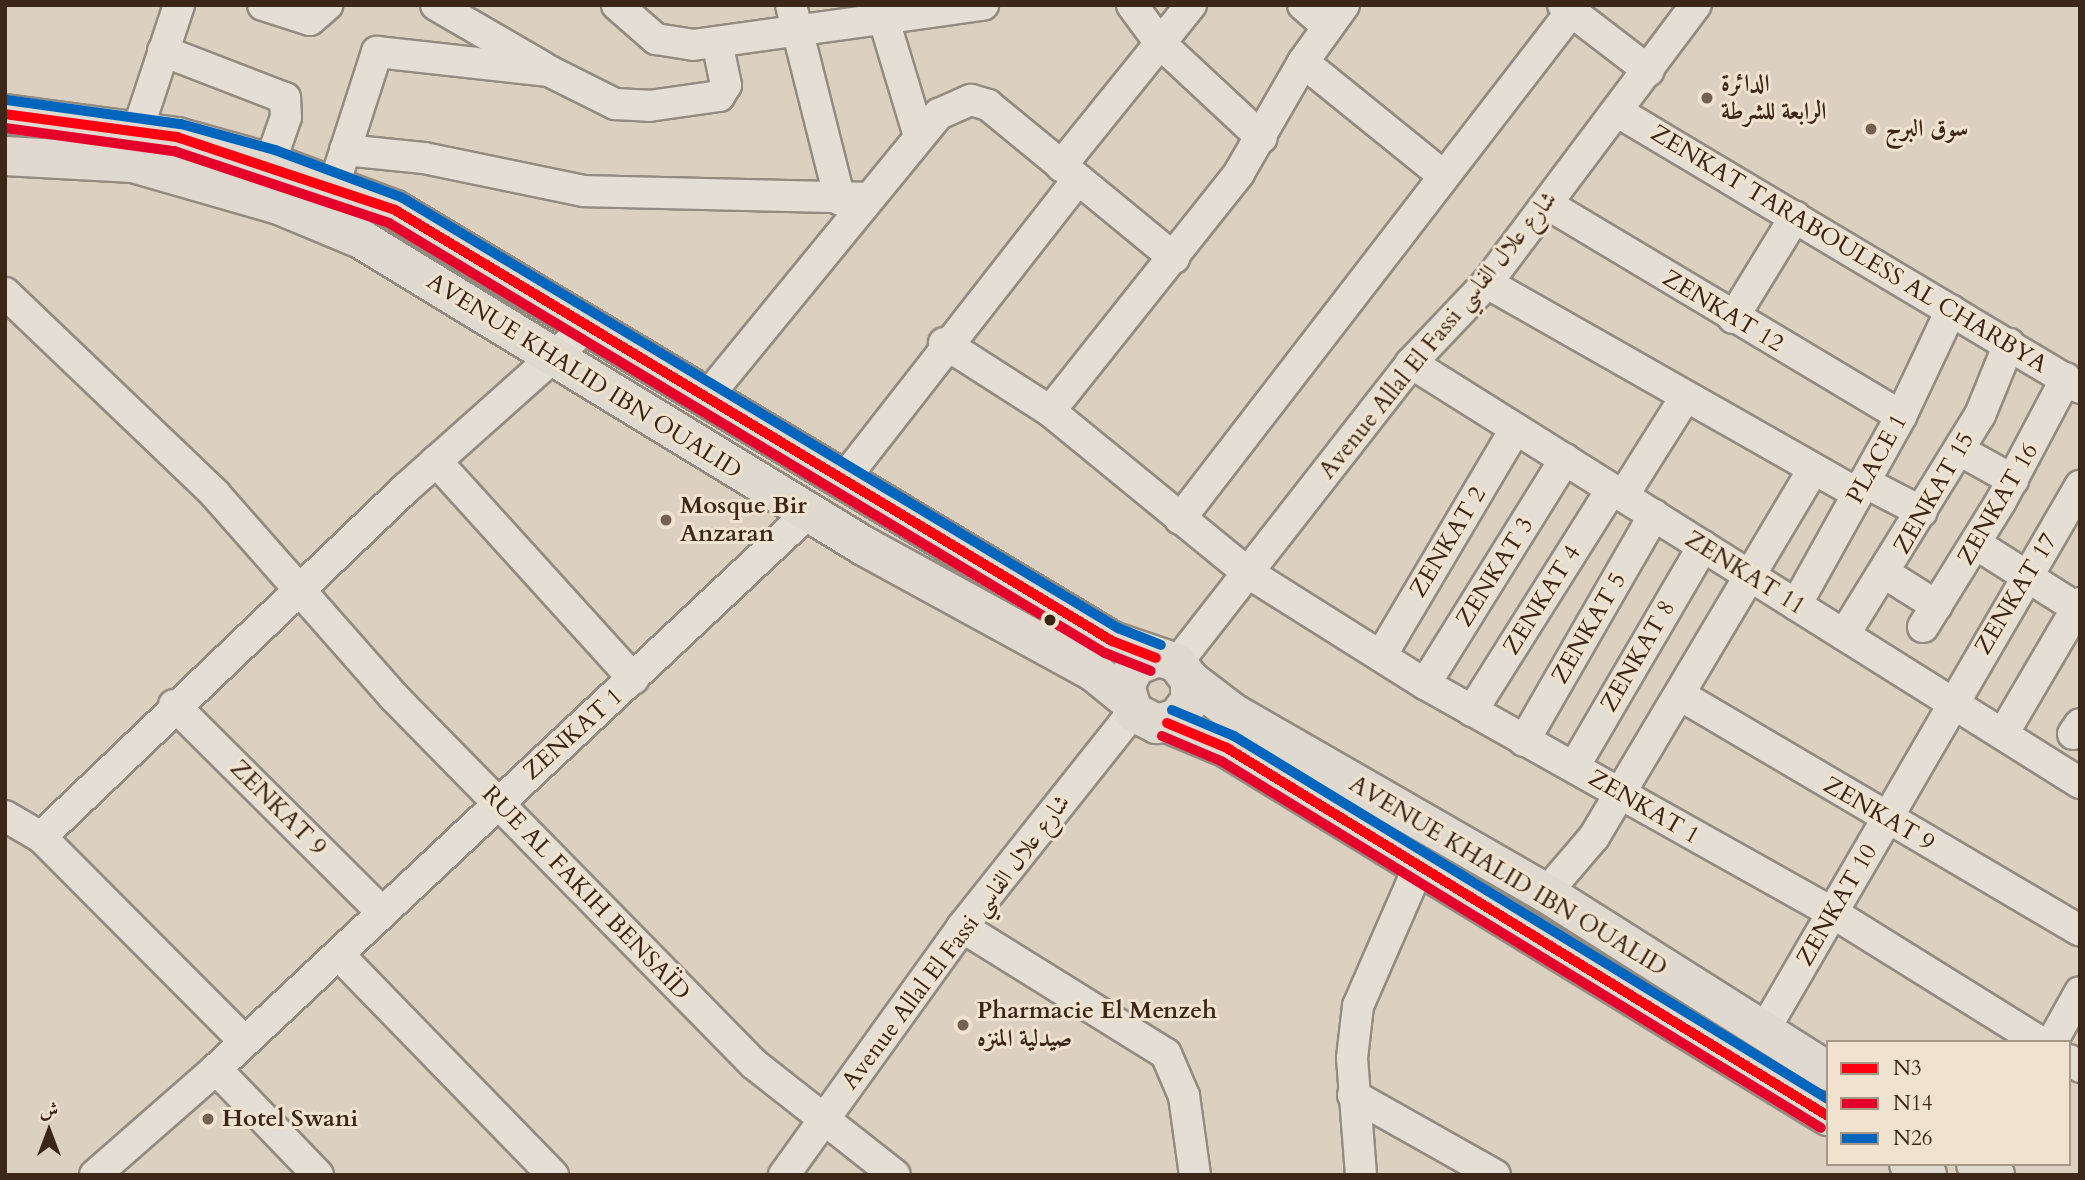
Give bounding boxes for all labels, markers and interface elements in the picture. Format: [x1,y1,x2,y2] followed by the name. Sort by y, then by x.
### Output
[1721,70,1827,126] place label: الدائرة الرابعة للشرطة
[1699,90,1715,106] marker: الدائرة الرابعة للشرطة
[1885,115,1968,143] place label: سوق البرج
[1645,119,2053,379] street label: ZENKAT TARABOULESS AL CHARBYA
[1863,121,1879,137] marker: سوق البرج
[1313,185,1563,485] street label: Avenue Allal El Fassi شارع علال الفاسي
[1657,264,1789,358] street label: ZENKAT 12
[421,267,747,485] street label: AVENUE KHALID IBN OUALID
[1841,409,1913,509] street label: PLACE 1
[1888,427,1980,559] street label: ZENKAT 15
[1952,438,2044,570] street label: ZENKAT 16
[1404,482,1492,602] street label: ZENKAT 2
[680,492,807,548] place label: Mosque Bir Anzaran
[658,512,674,528] marker: Mosque Bir Anzaran
[1450,512,1540,632] street label: ZENKAT 3
[1680,525,1810,621] street label: ZENKAT 11
[1969,528,2063,660] street label: ZENKAT 17
[1497,540,1587,660] street label: ZENKAT 4
[1546,567,1632,689] street label: ZENKAT 5
[1595,595,1681,717] street label: ZENKAT 8
[1043,613,1057,627] unlabelled marker
[517,682,629,786] street label: ZENKAT 1
[224,754,332,862] street label: ZENKAT 9
[1583,764,1705,850] street label: ZENKAT 1
[1344,770,1672,982] street label: AVENUE KHALID IBN OUALID
[1818,771,1940,857] street label: ZENKAT 9
[476,780,696,1006] street label: RUE AL FAKIH BENSAÏD
[836,789,1076,1095] street label: Avenue Allal El Fassi شارع علال الفاسي
[1791,839,1883,971] street label: ZENKAT 10
[977,997,1217,1053] place label: Pharmacie El Menzeh صيدلية المنزه
[955,1017,971,1033] marker: Pharmacie El Menzeh صيدلية المنزه
[1826,1040,2071,1166] legend
[1893,1054,1922,1083] text: N3
[1893,1089,1932,1118] text: N14
[14,1096,84,1166] north arrow
[40,1097,58,1123] text: ش
[222,1105,358,1133] place label: Hotel Swani
[200,1111,216,1127] marker: Hotel Swani
[1893,1124,1932,1153] text: N26

